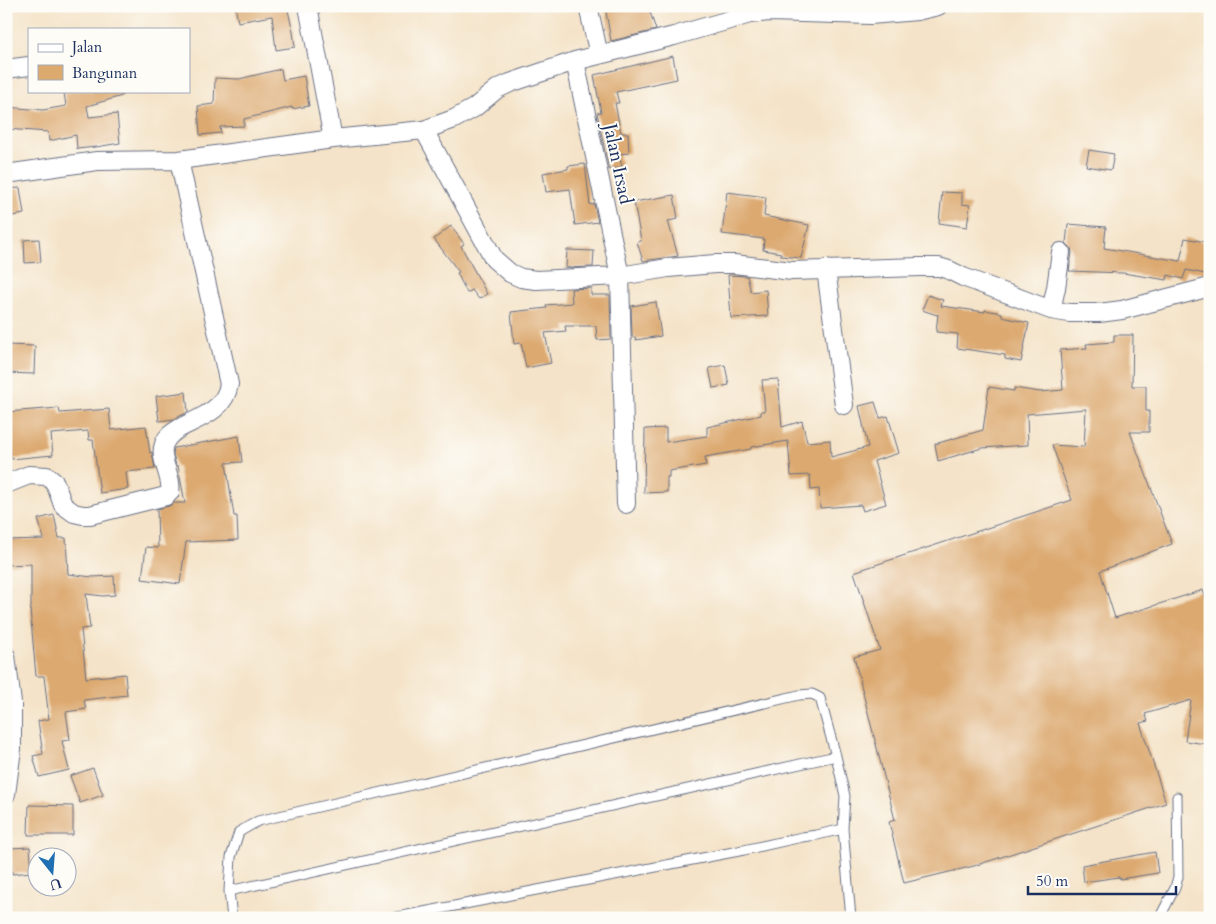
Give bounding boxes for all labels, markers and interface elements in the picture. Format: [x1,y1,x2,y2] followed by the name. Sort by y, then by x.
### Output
[28,28,190,92] legend
[70,37,103,57] text: Jalan
[72,63,138,83] text: Bangunan
[596,118,639,207] street label: Jalan Irsad
[28,846,78,896] north arrow
[1028,864,1176,896] scale bar
[1036,871,1068,891] text: 50 m
[47,873,64,895] text: U

